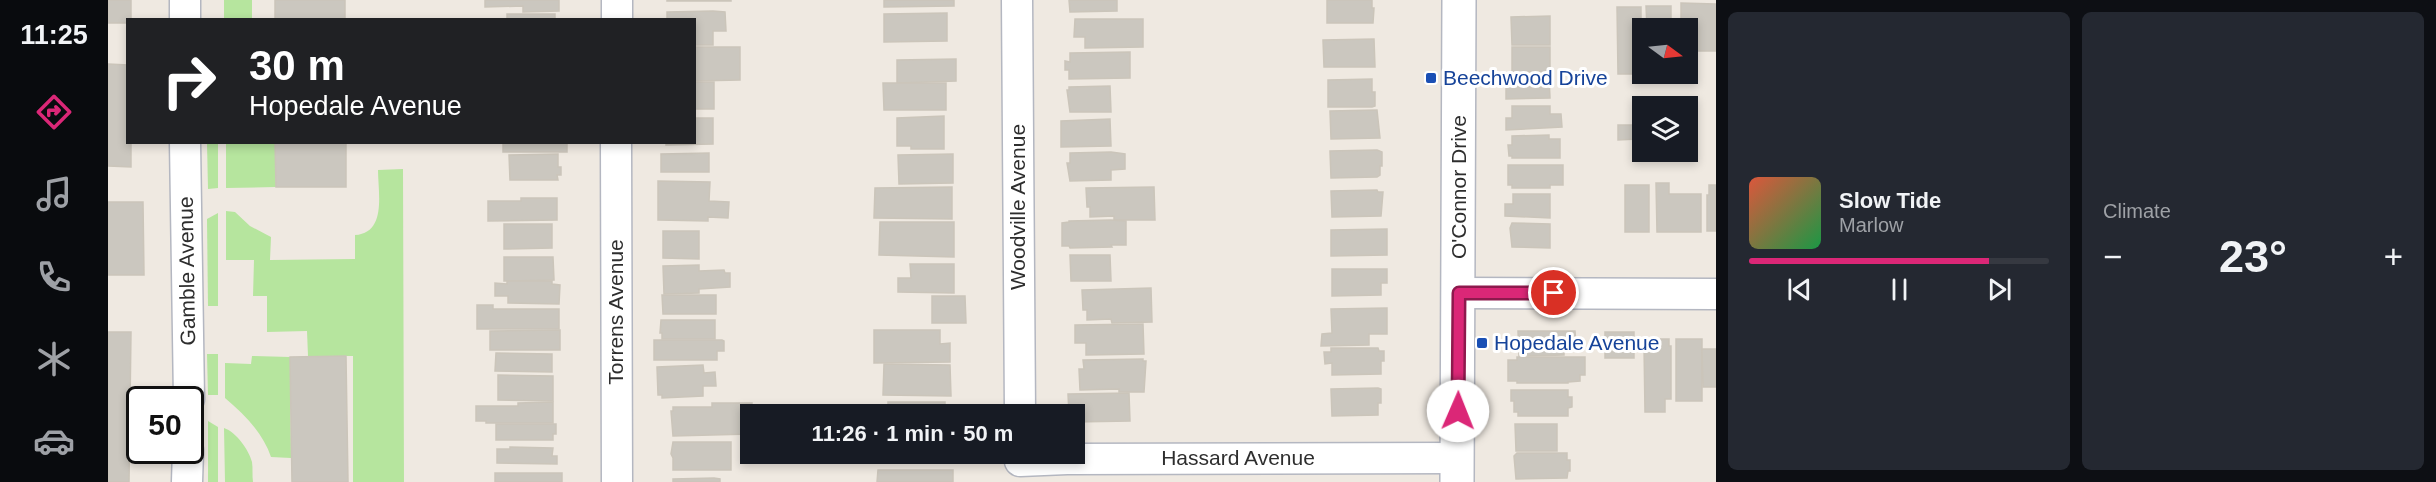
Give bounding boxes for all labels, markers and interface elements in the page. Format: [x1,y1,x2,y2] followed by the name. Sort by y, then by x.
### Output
[1632,18,1698,84] north arrow
[1632,18,1698,162] map controls
[20,20,88,50] text: 11:25
[150,42,228,120] icon: right
[249,42,345,89] text: 30 m
[1443,66,1608,89] place label: Beechwood Drive
[1424,71,1438,85] marker: Beechwood Drive
[33,91,75,133] icon: directions
[249,91,462,121] text: Hopedale Avenue
[1632,96,1698,162] button: layers
[1447,115,1470,259] street label: O'Connor Drive
[1006,124,1029,290] street label: Woodville Avenue
[33,173,75,215] icon: music
[1839,188,1941,213] text: Slow Tide
[174,196,199,346] street label: Gamble Avenue
[2103,200,2171,222] text: Climate
[1839,214,1903,236] text: Marlow
[2219,231,2287,282] text: 23°
[2103,238,2122,275] text: −
[2384,238,2403,275] text: +
[604,239,627,385] street label: Torrens Avenue
[33,256,75,298] icon: phone
[1528,267,1579,318] pin
[1783,273,1816,306] icon: previous
[1883,273,1916,306] icon: pause
[1983,273,2016,306] icon: next
[1537,276,1570,309] icon: arrive
[1494,331,1659,354] place label: Hopedale Avenue
[1475,336,1489,350] marker: Hopedale Avenue
[33,338,75,380] icon: climate
[1426,379,1490,443] position arrow
[126,386,204,464] speed limit sign: 50
[33,420,75,462] icon: car
[812,421,1013,446] text: 11:26 · 1 min · 50 m
[1161,446,1315,469] street label: Hassard Avenue

